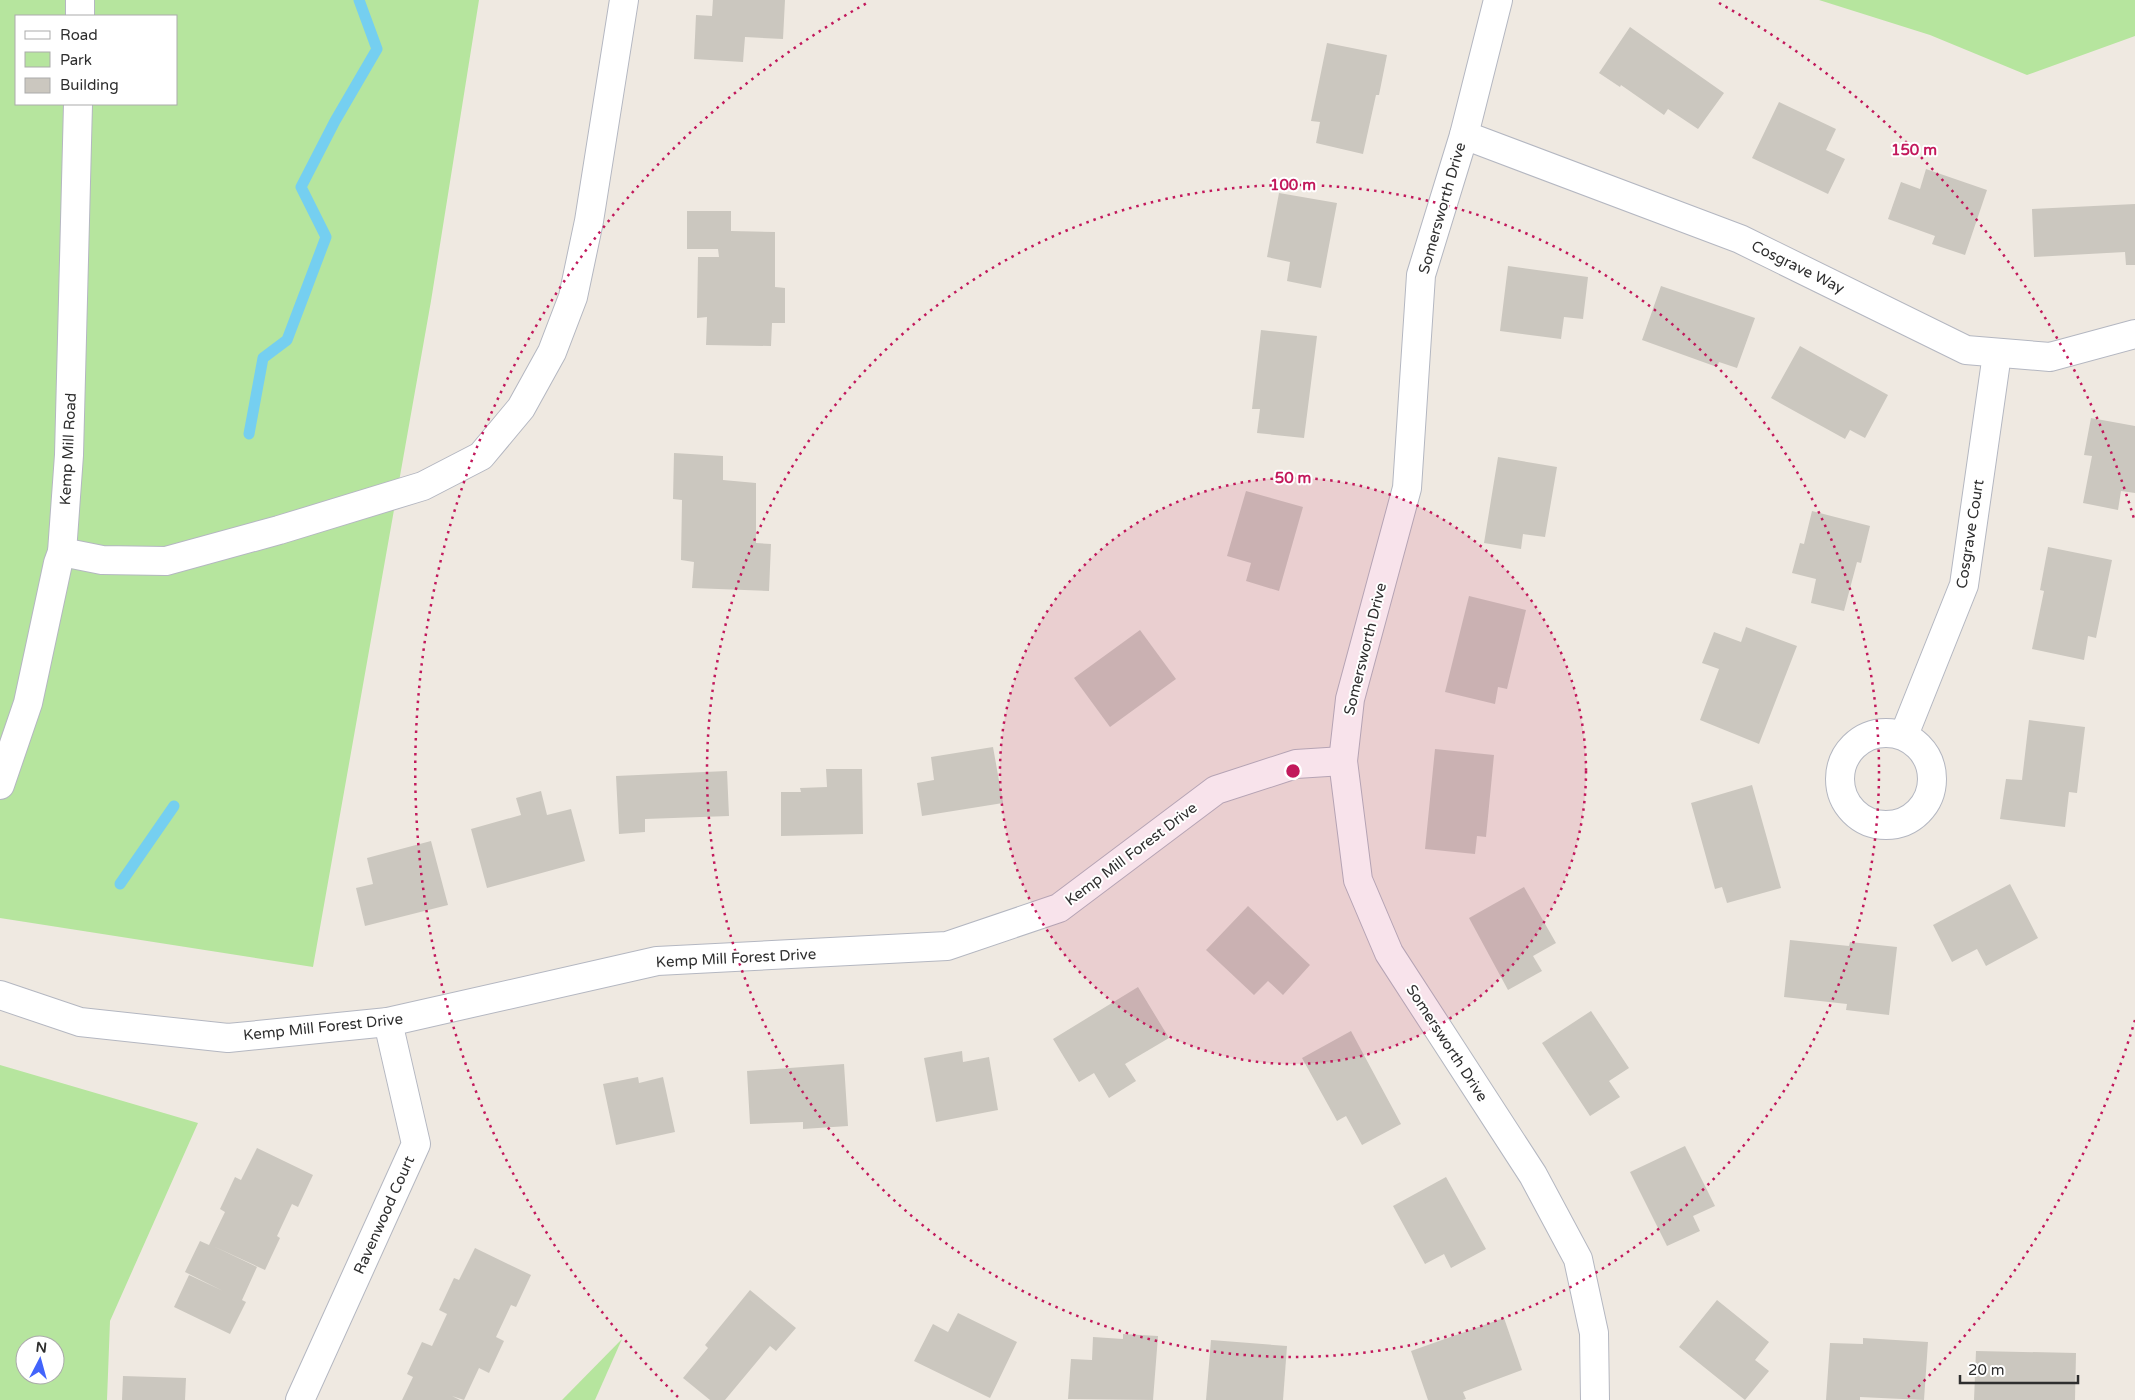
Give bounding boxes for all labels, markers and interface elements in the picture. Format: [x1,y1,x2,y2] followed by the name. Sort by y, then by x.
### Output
[15,15,178,105] legend
[60,26,98,44] text: Road
[60,51,92,69] text: Park
[60,76,119,94] text: Building
[1415,140,1469,276] street label: Somersworth Drive
[1891,141,1937,159] text: 150 m
[1270,176,1316,194] text: 100 m
[1749,237,1847,297] street label: Cosgrave Way
[56,392,80,506] street label: Kemp Mill Road
[1275,469,1311,487] text: 50 m
[1952,478,1988,590] street label: Cosgrave Court
[1340,581,1390,717] street label: Somersworth Drive
[1284,762,1302,780] centre of rings
[1061,799,1201,909] street label: Kemp Mill Forest Drive
[655,945,817,971] street label: Kemp Mill Forest Drive
[1402,981,1492,1105] street label: Somersworth Drive
[242,1010,404,1044] street label: Kemp Mill Forest Drive
[350,1153,418,1277] street label: Ravenwood Court
[15,1335,65,1385] north arrow
[35,1339,48,1357] text: N
[1960,1352,2078,1384] scale bar
[1968,1361,2005,1379] text: 20 m

